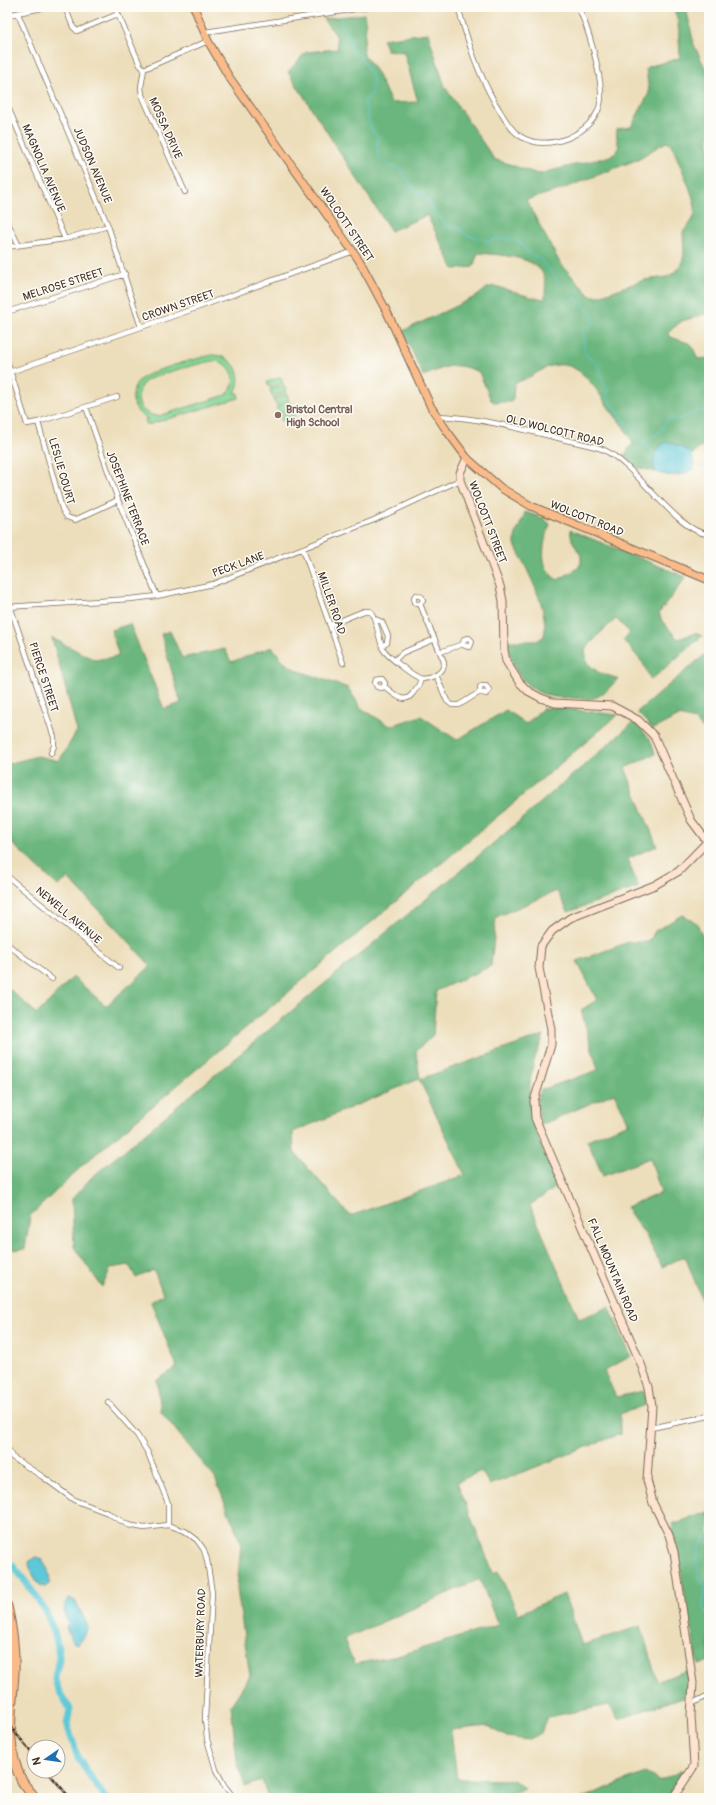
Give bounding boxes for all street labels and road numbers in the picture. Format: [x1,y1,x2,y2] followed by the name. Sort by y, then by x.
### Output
[146,95,185,161] street label: MOSSA DRIVE
[19,122,68,214] street label: MAGNOLIA AVENUE
[71,125,115,205] street label: JUDSON AVENUE
[317,185,376,264] street label: WOLCOTT STREET
[21,265,105,304] street label: MELROSE STREET
[140,287,216,324] street label: CROWN STREET
[505,412,605,449] street label: OLD WOLCOTT ROAD
[46,436,77,506] street label: LESLIE COURT
[103,449,152,548] street label: JOSEPHINE TERRACE
[466,479,509,565] street label: WOLCOTT STREET
[548,498,625,539] street label: WOLCOTT ROAD
[211,549,266,580] street label: PECK LANE
[315,570,348,636] street label: MILLER ROAD
[26,641,61,714] street label: PIERCE STREET
[33,884,104,947] street label: NEWELL AVENUE
[585,1216,640,1324] street label: FALL MOUNTAIN ROAD
[192,1588,209,1678] street label: WATERBURY ROAD

